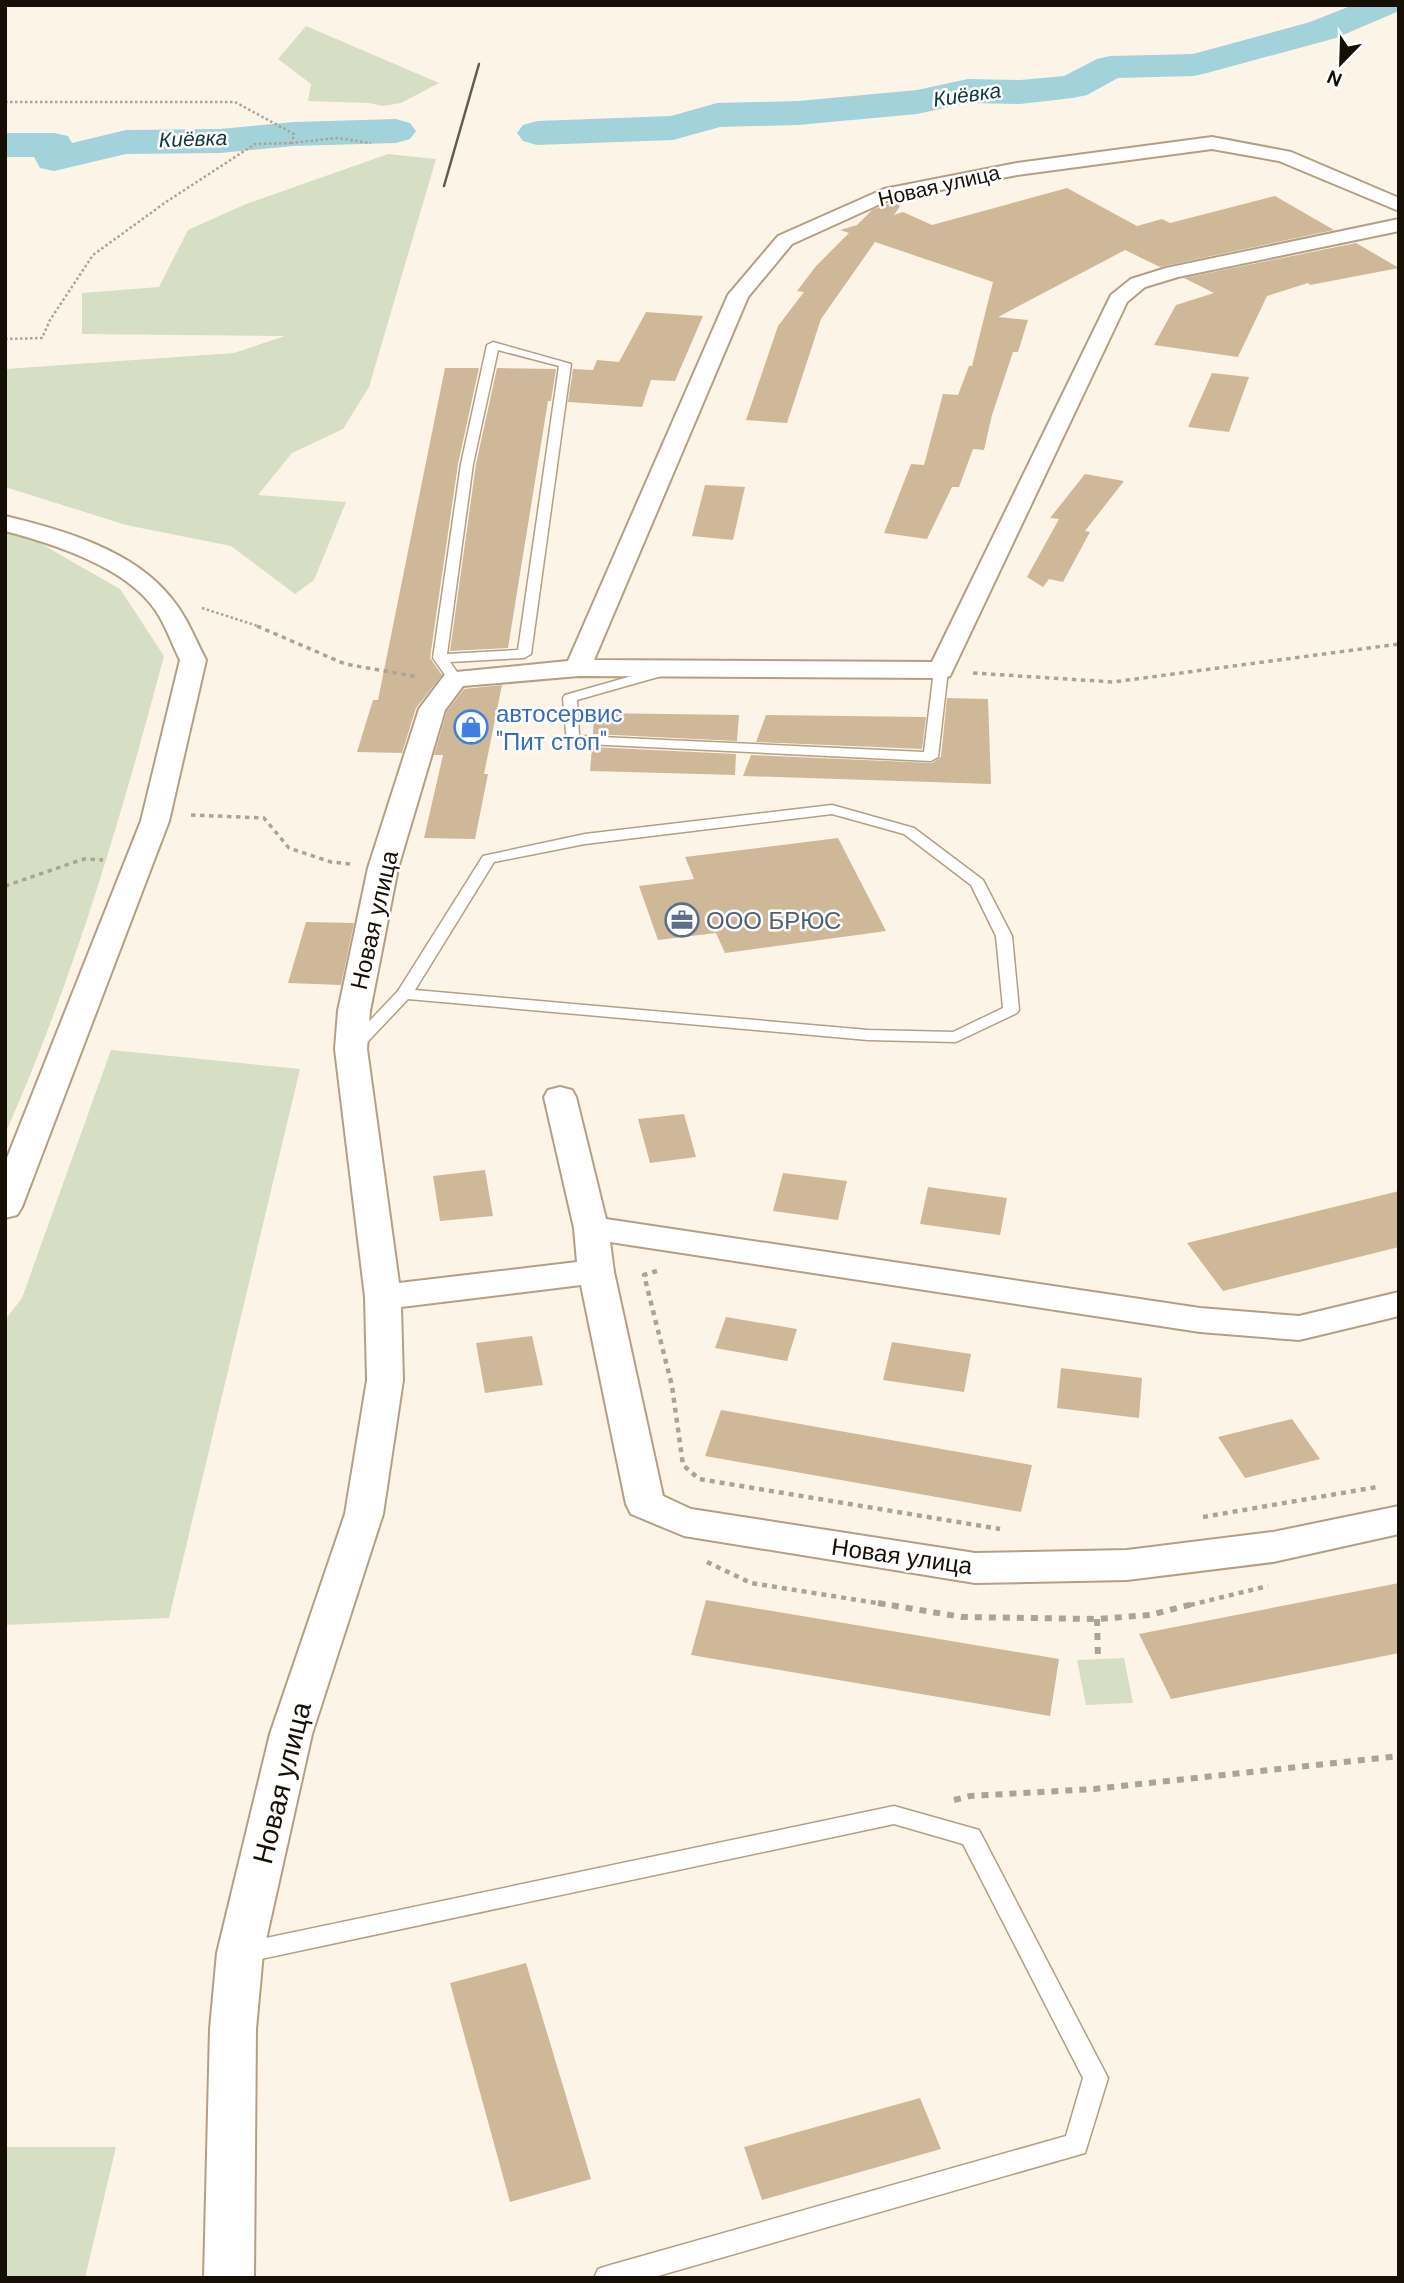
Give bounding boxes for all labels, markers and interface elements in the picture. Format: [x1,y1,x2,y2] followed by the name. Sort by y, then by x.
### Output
[1306,28,1376,98] north arrow
[1323,64,1346,92] text: N
[931,76,1003,114] water label: Киёвка
[158,124,228,154] water label: Киёвка
[875,158,1003,214] street label: Новая улица
[496,698,623,757] place label: автосервис "Пит стоп"
[452,708,490,746] shop icon: автосервис "Пит стоп"
[343,847,405,993] street label: Новая улица
[663,901,701,939] office icon: ООО БРЮС
[706,905,841,936] place label: ООО БРЮС
[830,1531,975,1581] street label: Новая улица
[244,1698,320,1868] street label: Новая улица

